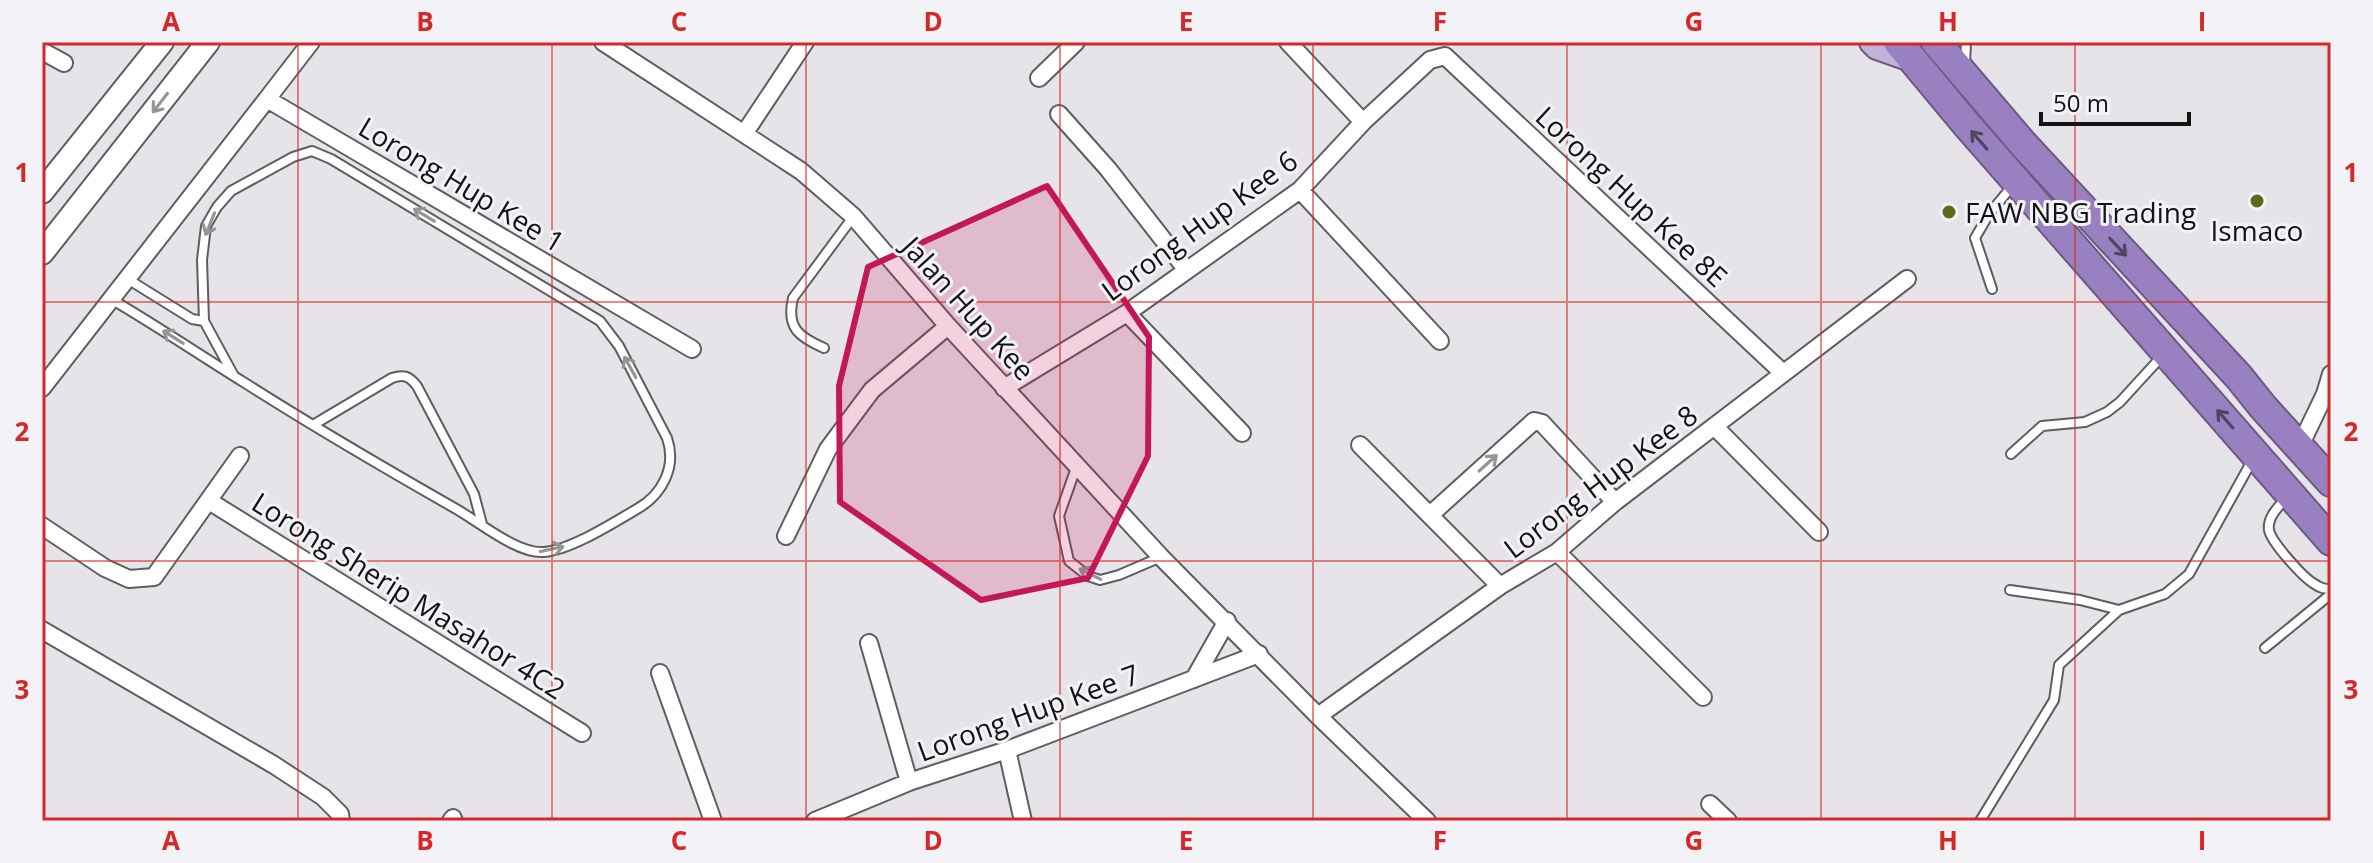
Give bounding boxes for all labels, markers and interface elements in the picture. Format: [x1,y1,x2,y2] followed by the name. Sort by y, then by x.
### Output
[162,3,180,39] text: A
[416,3,434,39] text: B
[671,3,687,39] text: C
[923,3,943,39] text: D
[1179,3,1193,39] text: E
[1433,3,1447,39] text: F
[1685,3,1703,39] text: G
[1938,3,1958,39] text: H
[2198,3,2206,39] text: I
[2041,76,2189,126] scale bar
[2053,86,2109,119] text: 50 m
[151,92,169,113] one-way arrow
[1528,97,1736,295] street label: Lorong Hup Kee 8E
[352,108,572,260] street label: Lorong Hup Kee 1
[1971,130,1989,150] one-way arrow
[1093,141,1305,309] street label: Lorong Hup Kee 6
[15,154,29,190] text: 1
[2344,154,2358,190] text: 1
[2248,192,2266,210] marker: Ismaco
[1965,193,2196,231] place label: FAW NBG Trading
[1940,203,1958,221] marker: FAW NBG Trading
[413,207,436,223] one-way arrow
[202,211,216,236] one-way arrow
[2211,211,2303,249] place label: Ismaco
[892,226,1044,388] street label: Jalan Hup Kee
[2109,237,2128,257] one-way arrow
[162,329,185,345] one-way arrow
[622,356,638,379] one-way arrow
[1495,396,1705,566] street label: Lorong Hup Kee 8
[2216,410,2234,430] one-way arrow
[15,413,30,449] text: 2
[2344,413,2359,449] text: 2
[1477,454,1497,472] one-way arrow
[245,483,573,707] street label: Lorong Sherip Masahor 4C2
[538,541,564,556] one-way arrow
[1078,566,1102,581] one-way arrow
[912,654,1144,770] street label: Lorong Hup Kee 7
[15,671,29,707] text: 3
[2344,671,2358,707] text: 3
[162,822,180,858] text: A
[416,822,434,858] text: B
[671,822,687,858] text: C
[923,822,943,858] text: D
[1179,822,1193,858] text: E
[1433,822,1447,858] text: F
[1685,822,1703,858] text: G
[1938,822,1958,858] text: H
[2198,822,2206,858] text: I

